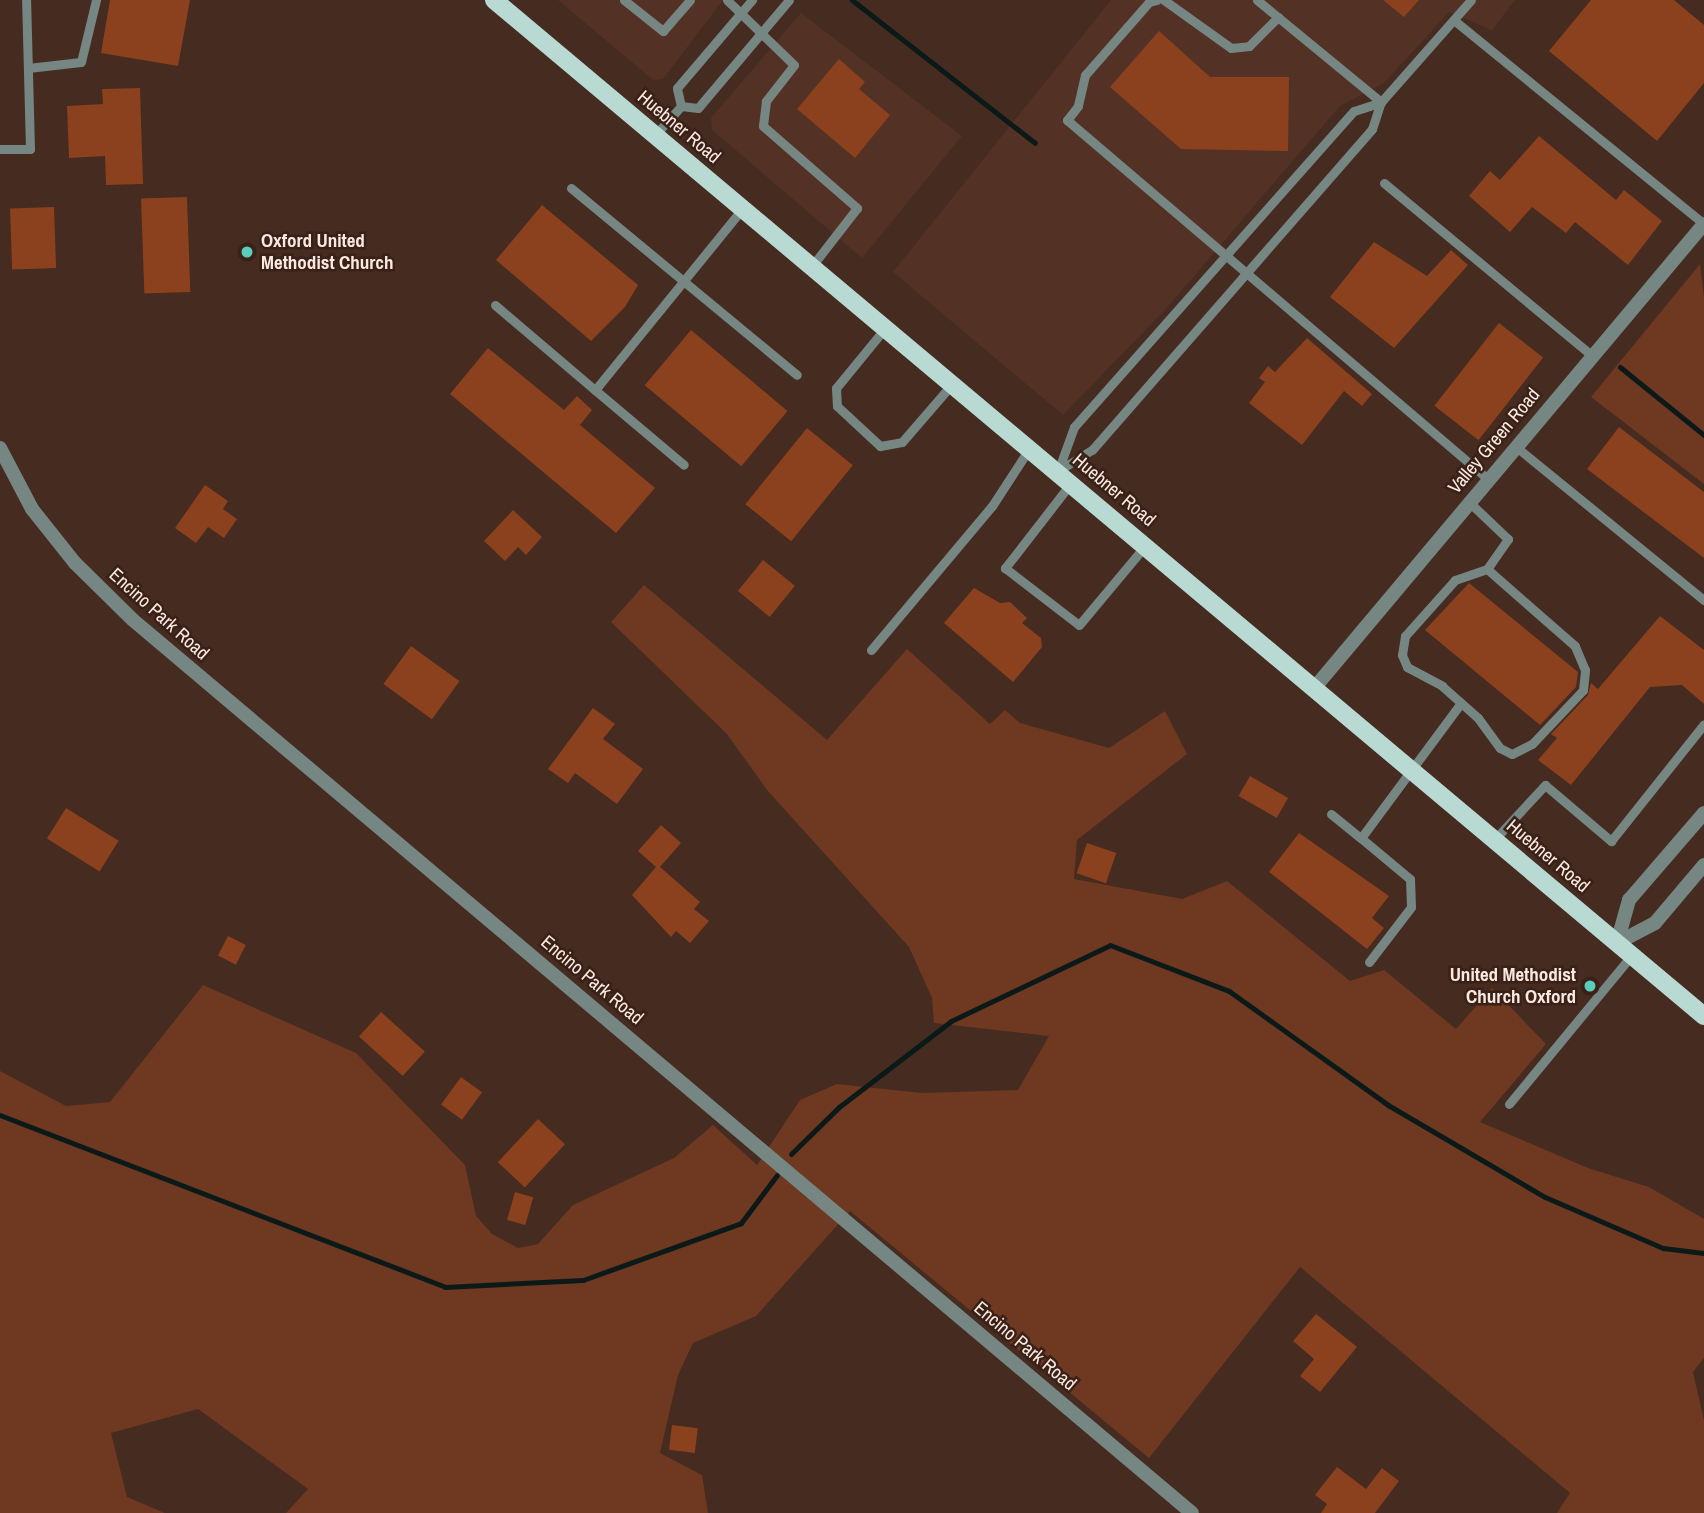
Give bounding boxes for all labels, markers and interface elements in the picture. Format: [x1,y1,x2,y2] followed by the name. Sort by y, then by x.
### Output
[633,86,725,168] street label: Huebner Road
[261,230,393,274] place label: Oxford United Methodist Church
[239,244,255,260] marker: Oxford United Methodist Church
[1443,384,1545,498] street label: Valley Green Road
[1068,449,1160,531] street label: Huebner Road
[104,563,214,665] street label: Encino Park Road
[1502,815,1594,897] street label: Huebner Road
[536,931,648,1029] street label: Encino Park Road
[1450,964,1576,1008] place label: United Methodist Church Oxford
[1582,978,1598,994] marker: United Methodist Church Oxford
[969,1297,1081,1395] street label: Encino Park Road

